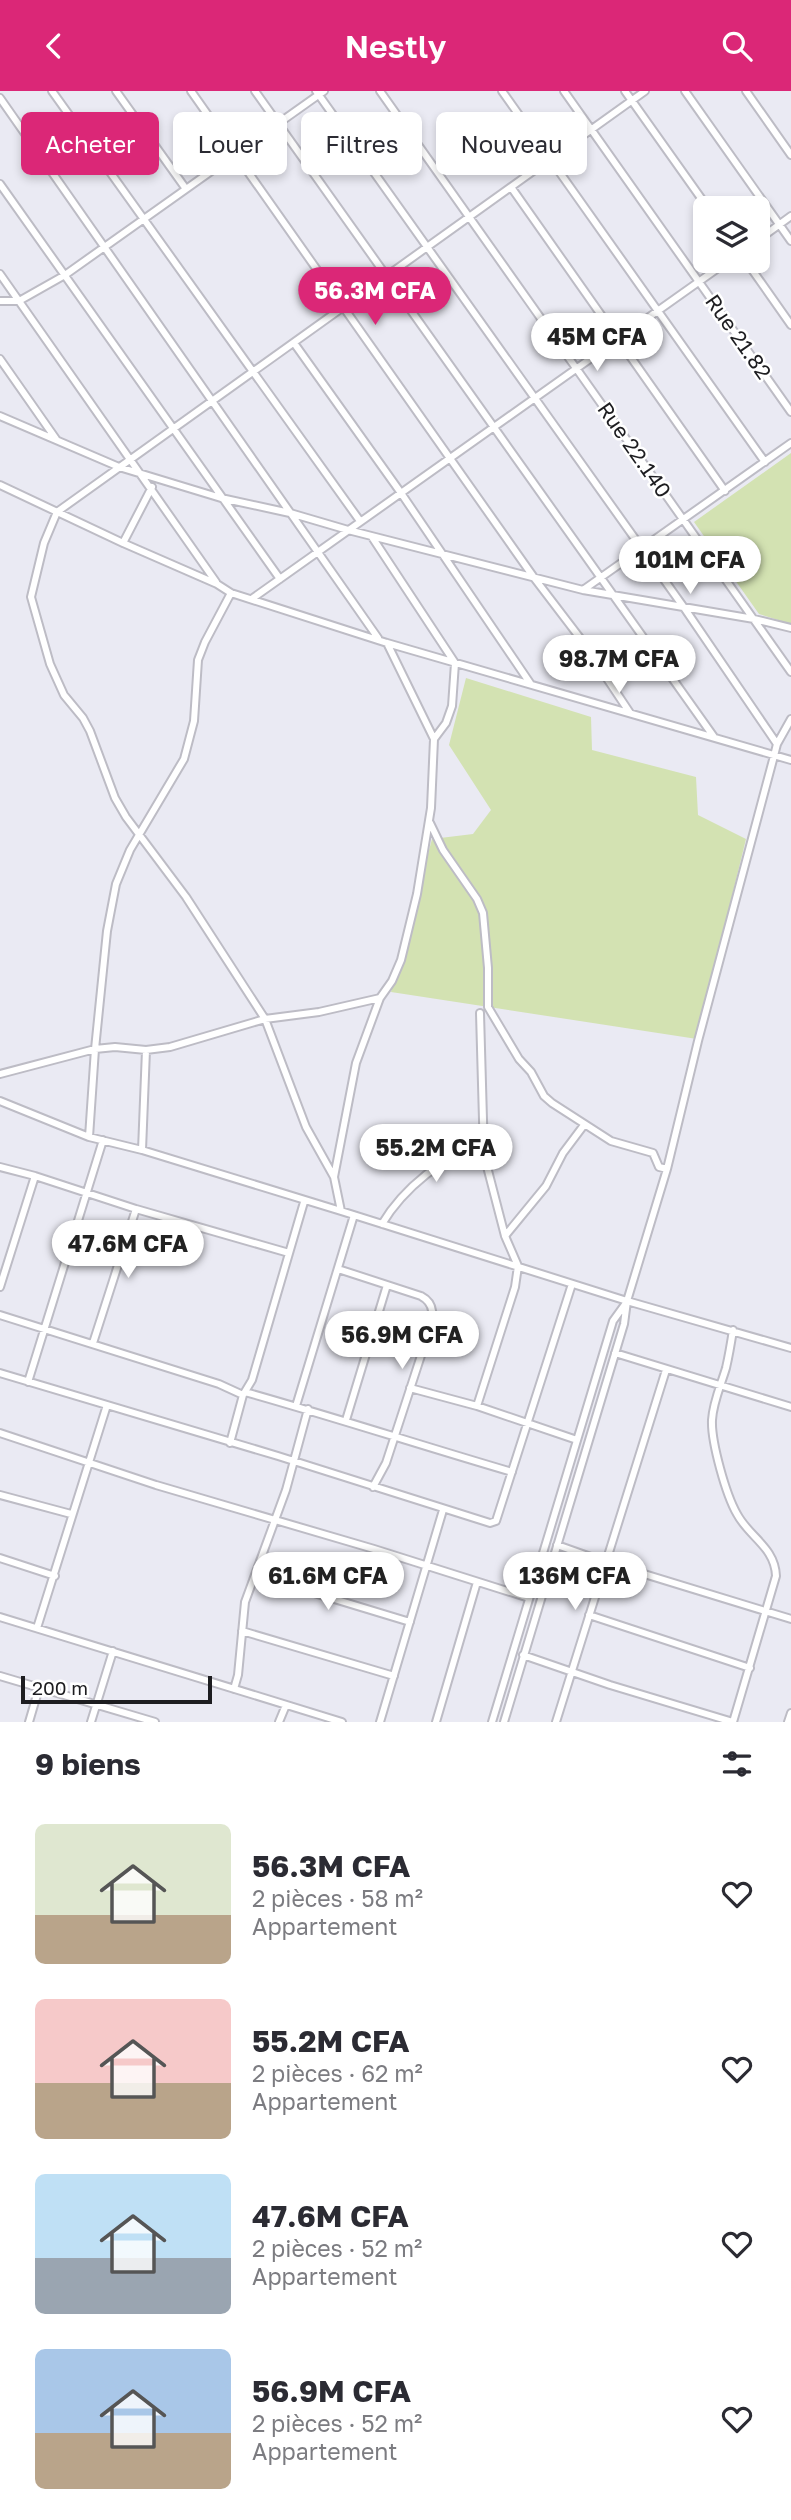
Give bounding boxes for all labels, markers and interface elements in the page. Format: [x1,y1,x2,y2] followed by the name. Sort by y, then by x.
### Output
[35,27,73,65] icon: back
[345,27,446,65] text: Nestly
[718,27,756,65] icon: search
[21,112,159,175] chip: Acheter
[173,112,287,175] chip: Louer
[301,112,422,175] chip: Filtres
[436,112,587,175] chip: Nouveau
[693,196,770,273] map controls
[693,196,770,273] button: layers
[295,267,455,327] pin: 56.3M CFA
[314,276,436,304] text: 56.3M CFA
[700,289,777,384] street label: Rue 21.82
[532,313,662,373] pin: 45M CFA
[547,322,647,350] text: 45M CFA
[592,397,677,502] street label: Rue 22.140
[618,537,762,596] pin: 101M CFA
[635,545,745,573] text: 101M CFA
[539,635,699,695] pin: 98.7M CFA
[559,644,679,672] text: 98.7M CFA
[356,1125,516,1184] pin: 55.2M CFA
[376,1133,496,1161] text: 55.2M CFA
[48,1221,208,1280] pin: 47.6M CFA
[68,1229,188,1257] text: 47.6M CFA
[322,1311,482,1371] pin: 56.9M CFA
[341,1320,463,1348] text: 56.9M CFA
[248,1553,408,1612] pin: 61.6M CFA
[503,1553,647,1612] pin: 136M CFA
[268,1561,388,1589] text: 61.6M CFA
[519,1561,631,1589] text: 136M CFA
[21,1673,212,1705] scale bar
[32,1676,88,1699] text: 200 m
[718,1745,756,1783] icon: filters
[35,1746,141,1782] text: 9 biens
[252,1848,410,1884] text: 56.3M CFA
[91,1852,175,1936] icon: home
[718,1875,756,1913] icon: heart
[252,1884,423,1912] text: 2 pièces · 58 m²
[252,1912,397,1940] text: Appartement
[252,2023,410,2059] text: 55.2M CFA
[91,2027,175,2111] icon: home
[718,2050,756,2088] icon: heart
[252,2059,423,2087] text: 2 pièces · 62 m²
[252,2087,397,2115] text: Appartement
[252,2198,409,2234] text: 47.6M CFA
[91,2202,175,2286] icon: home
[718,2225,756,2263] icon: heart
[252,2234,422,2262] text: 2 pièces · 52 m²
[252,2262,397,2290] text: Appartement
[252,2373,411,2409] text: 56.9M CFA
[91,2377,175,2461] icon: home
[718,2400,756,2438] icon: heart
[252,2409,422,2437] text: 2 pièces · 52 m²
[252,2437,397,2465] text: Appartement

